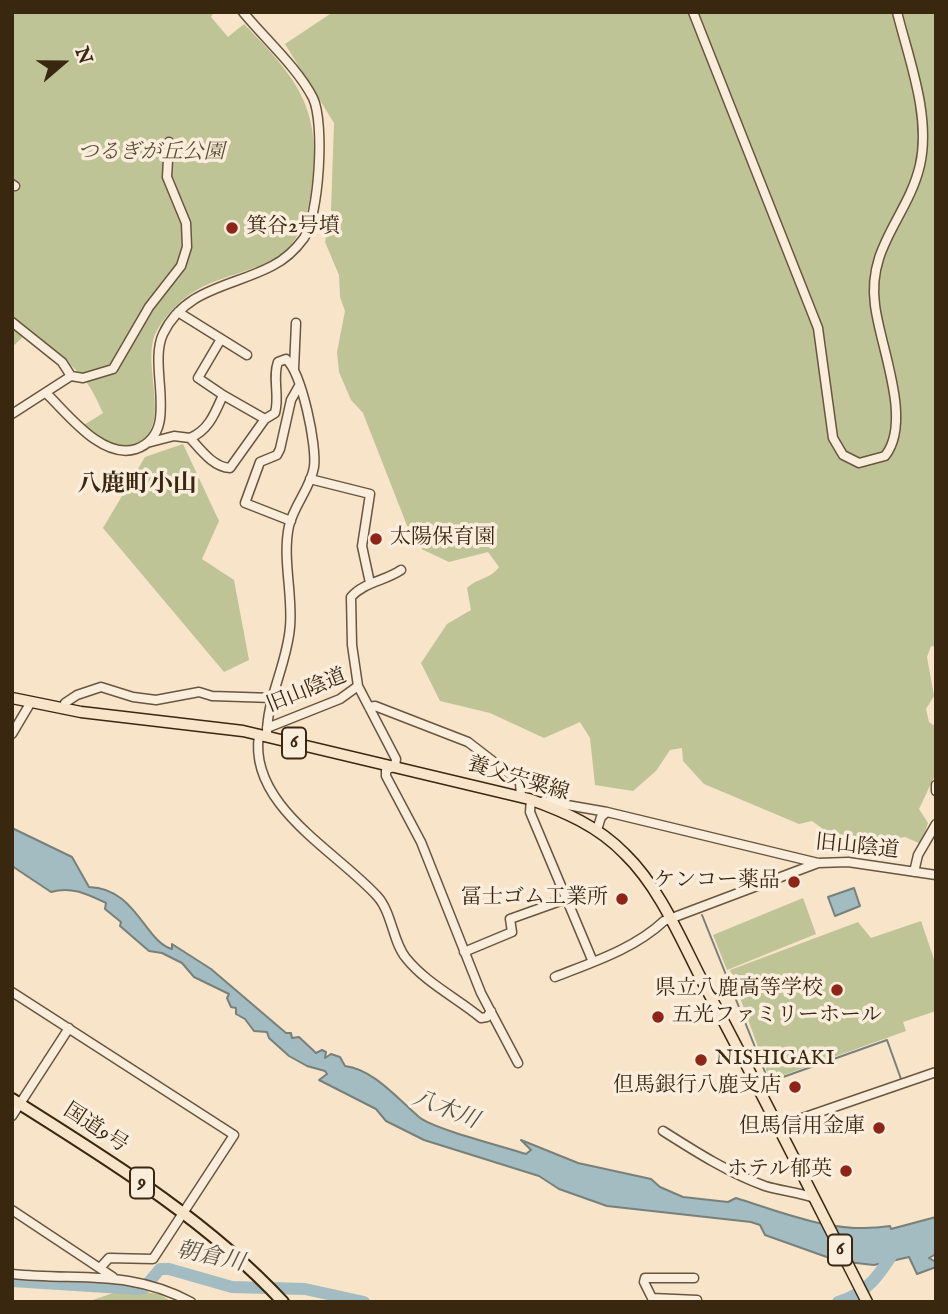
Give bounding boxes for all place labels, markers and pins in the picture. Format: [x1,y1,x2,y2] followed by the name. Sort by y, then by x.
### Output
[246,215,340,241] place label: 箕谷2号墳
[224,220,240,236] marker: 箕谷2号墳
[390,526,495,552] place label: 太陽保育園
[368,531,384,547] marker: 太陽保育園
[654,869,780,895] place label: ケンコー薬品
[786,874,802,890] marker: ケンコー薬品
[461,886,608,912] place label: 冨士ゴム工業所
[614,891,630,907] marker: 冨士ゴム工業所
[655,977,823,1003] place label: 県立八鹿高等学校
[829,982,845,998] marker: 県立八鹿高等学校
[672,1004,882,1030] place label: 五光ファミリーホール
[650,1009,666,1025] marker: 五光ファミリーホール
[715,1047,835,1073] place label: NISHIGAKI
[693,1052,709,1068] marker: NISHIGAKI
[613,1074,781,1100] place label: 但馬銀行八鹿支店
[787,1079,803,1095] marker: 但馬銀行八鹿支店
[739,1115,865,1141] place label: 但馬信用金庫
[871,1120,887,1136] marker: 但馬信用金庫
[727,1158,832,1184] place label: ホテル郁英
[838,1163,854,1179] marker: ホテル郁英

